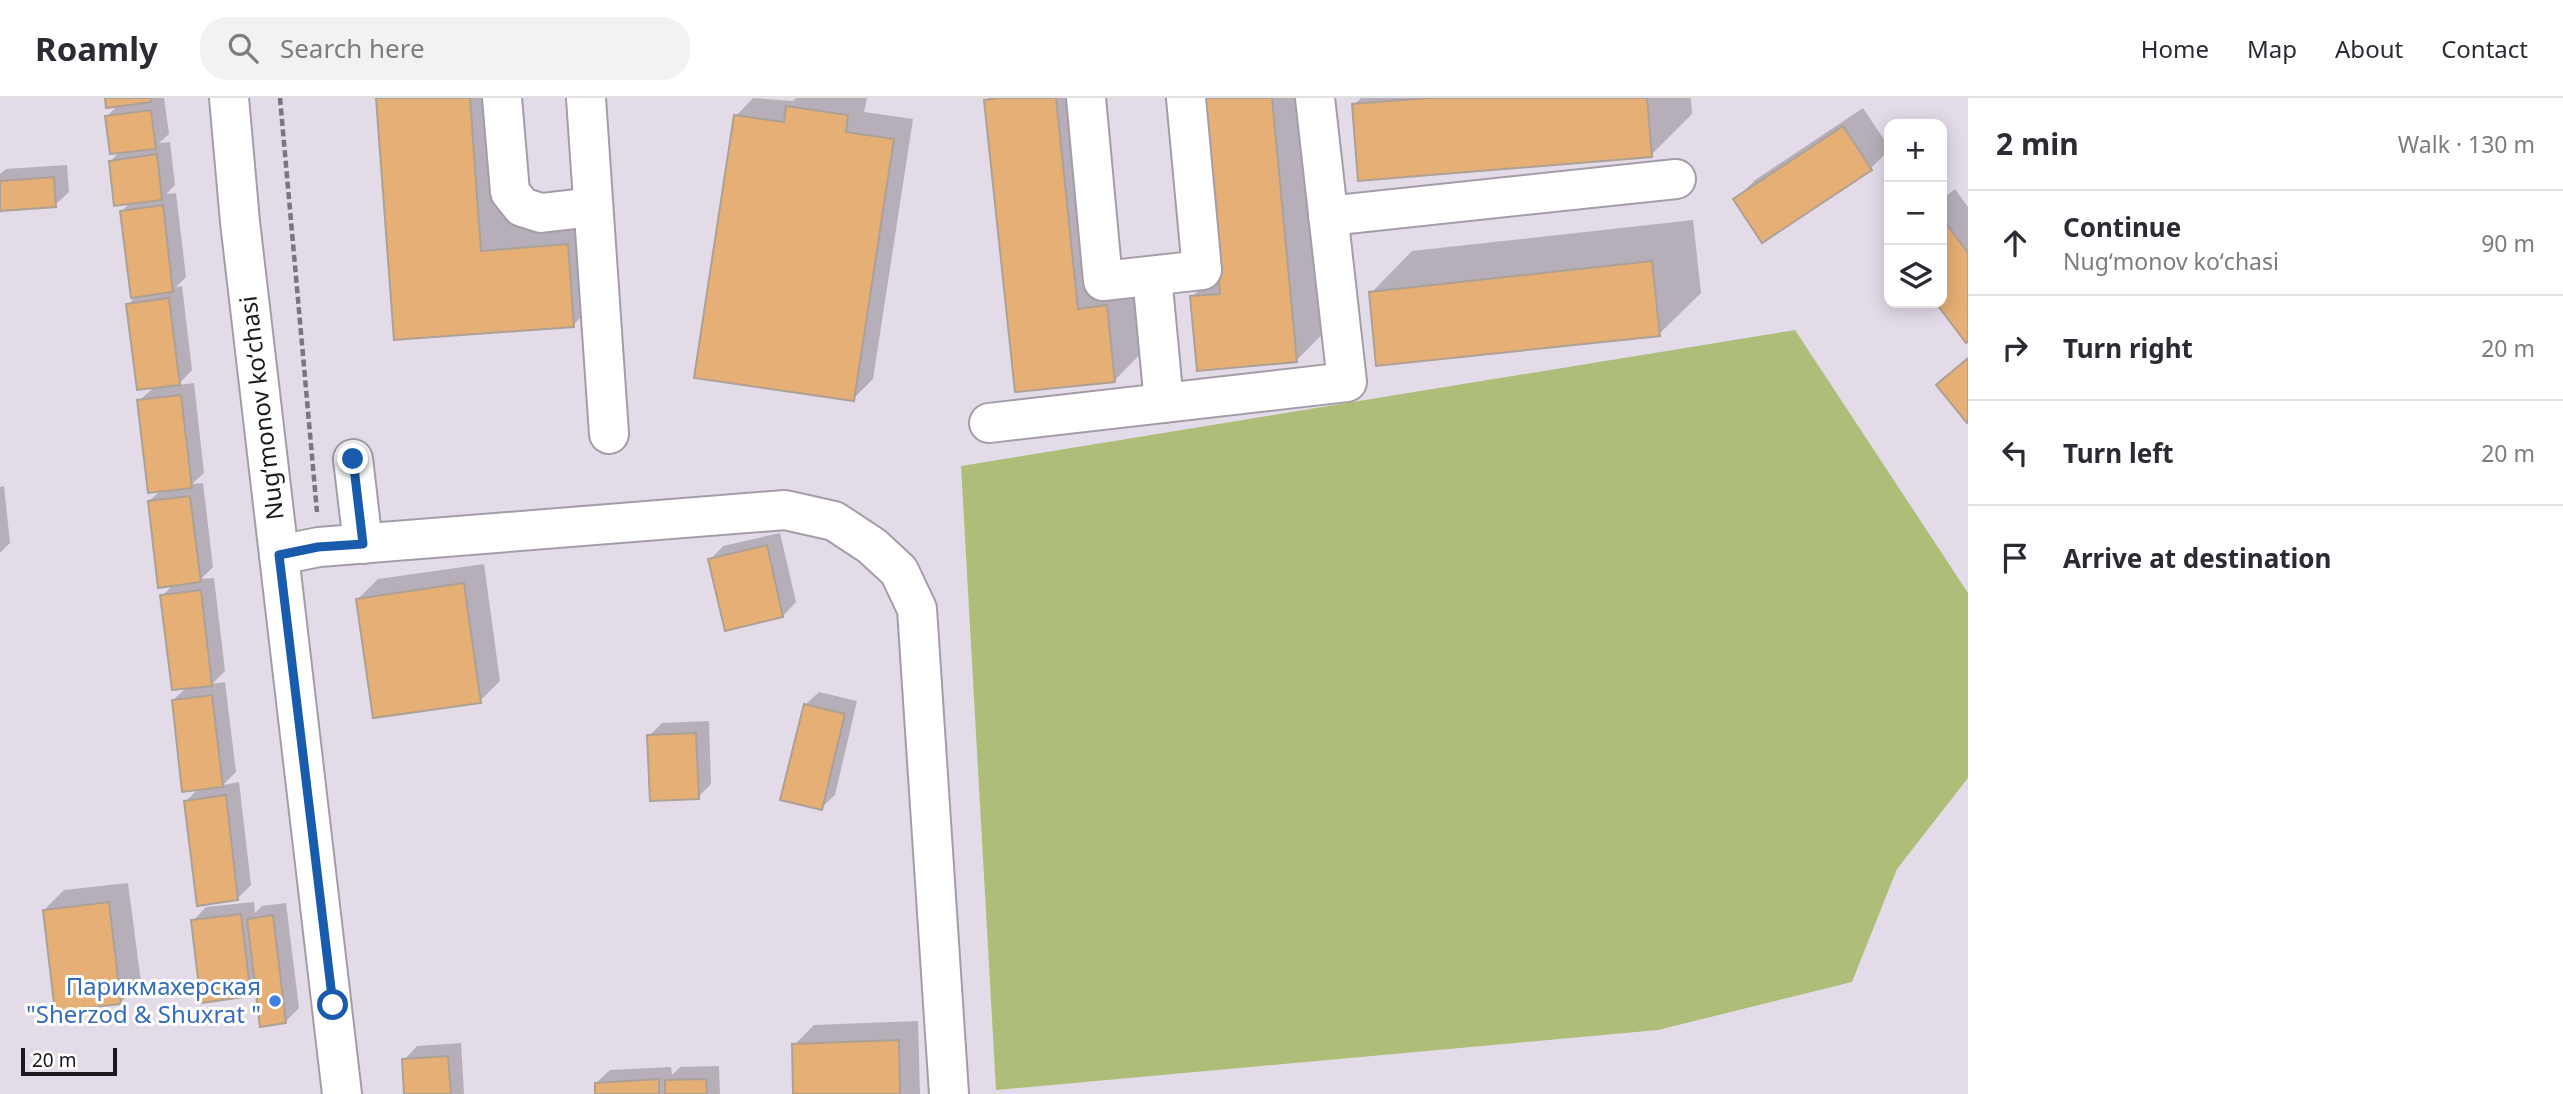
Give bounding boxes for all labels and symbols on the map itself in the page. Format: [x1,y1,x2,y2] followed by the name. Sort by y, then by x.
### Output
[230,294,291,522] street label: Nugʻmonov koʻchasi
[337,443,368,474] route end
[26,969,261,1030] place label: Парикмахерская "Sherzod & Shuxrat "
[317,989,348,1020] route start
[267,993,283,1009] marker: Парикмахерская "Sherzod & Shuxrat "
[21,1045,117,1077] scale bar

